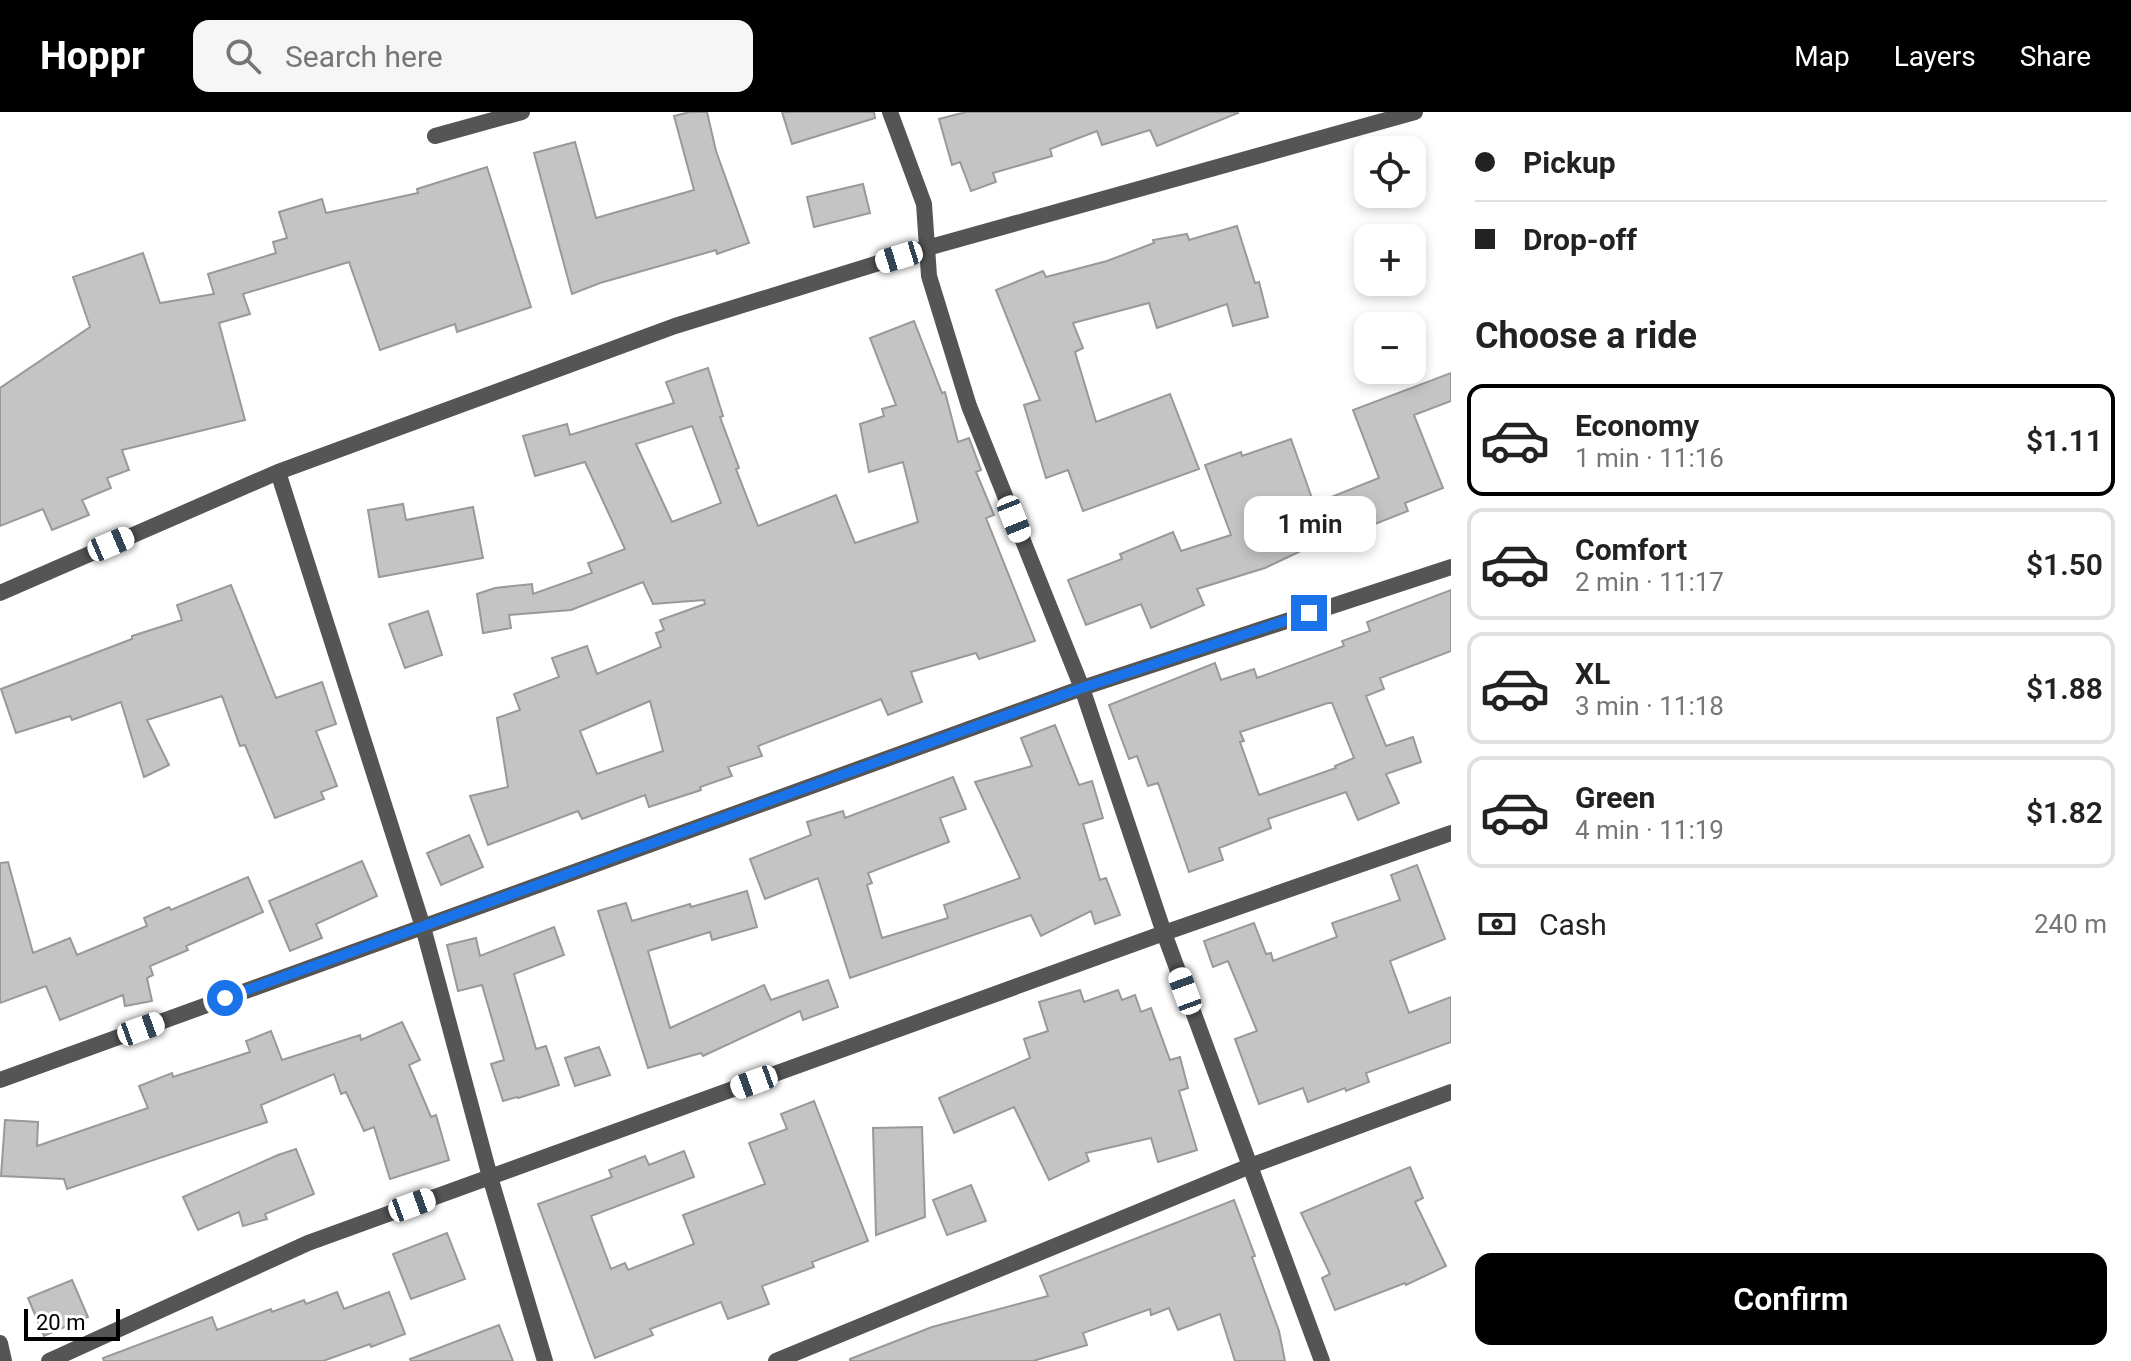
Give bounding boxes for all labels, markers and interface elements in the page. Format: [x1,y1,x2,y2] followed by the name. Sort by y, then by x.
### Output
[193,20,753,92] search box
[40,34,145,78] text: Hoppr
[221,34,265,78] icon: search
[285,39,443,74] text: Search here
[1794,40,1850,73] text: Map
[1894,40,1976,73] text: Layers
[2020,40,2091,73] text: Share
[1354,136,1426,384] map controls
[1354,136,1426,208] button: locate
[1523,145,1616,180] text: Pickup
[1523,222,1637,257] text: Drop-off
[1354,224,1426,296] button: +
[873,239,925,275] car
[1354,312,1426,384] button: −
[1475,315,1697,357] text: Choose a ride
[1479,404,1551,476] icon: car
[1575,408,1699,443] text: Economy
[2026,423,2103,458] text: $1.11
[1575,443,1724,473] text: 1 min · 11:16
[994,492,1034,546] car
[1243,497,1375,553] callout: 1 min
[1277,509,1343,539] text: 1 min
[84,524,138,564] car
[1479,528,1551,600] icon: car
[1575,532,1687,567] text: Comfort
[2026,547,2103,582] text: $1.50
[1575,567,1724,597] text: 2 min · 11:17
[1291,595,1327,631] route end
[1479,652,1551,724] icon: car
[1575,656,1610,691] text: XL
[2026,671,2103,706] text: $1.88
[1575,691,1724,721] text: 3 min · 11:18
[1479,776,1551,848] icon: car
[1575,780,1655,815] text: Green
[2026,795,2103,830] text: $1.82
[1575,815,1724,845] text: 4 min · 11:19
[1475,902,1519,946] icon: cash
[1539,907,1607,942] text: Cash
[2034,909,2107,939] text: 240 m
[1166,964,1204,1018] car
[207,980,243,1016] route start
[114,1010,168,1048] car
[727,1063,781,1101] car
[385,1186,439,1224] car
[1475,1253,2107,1345] button: Confirm
[24,1305,120,1341] scale bar
[36,1310,85,1335] text: 20 m

